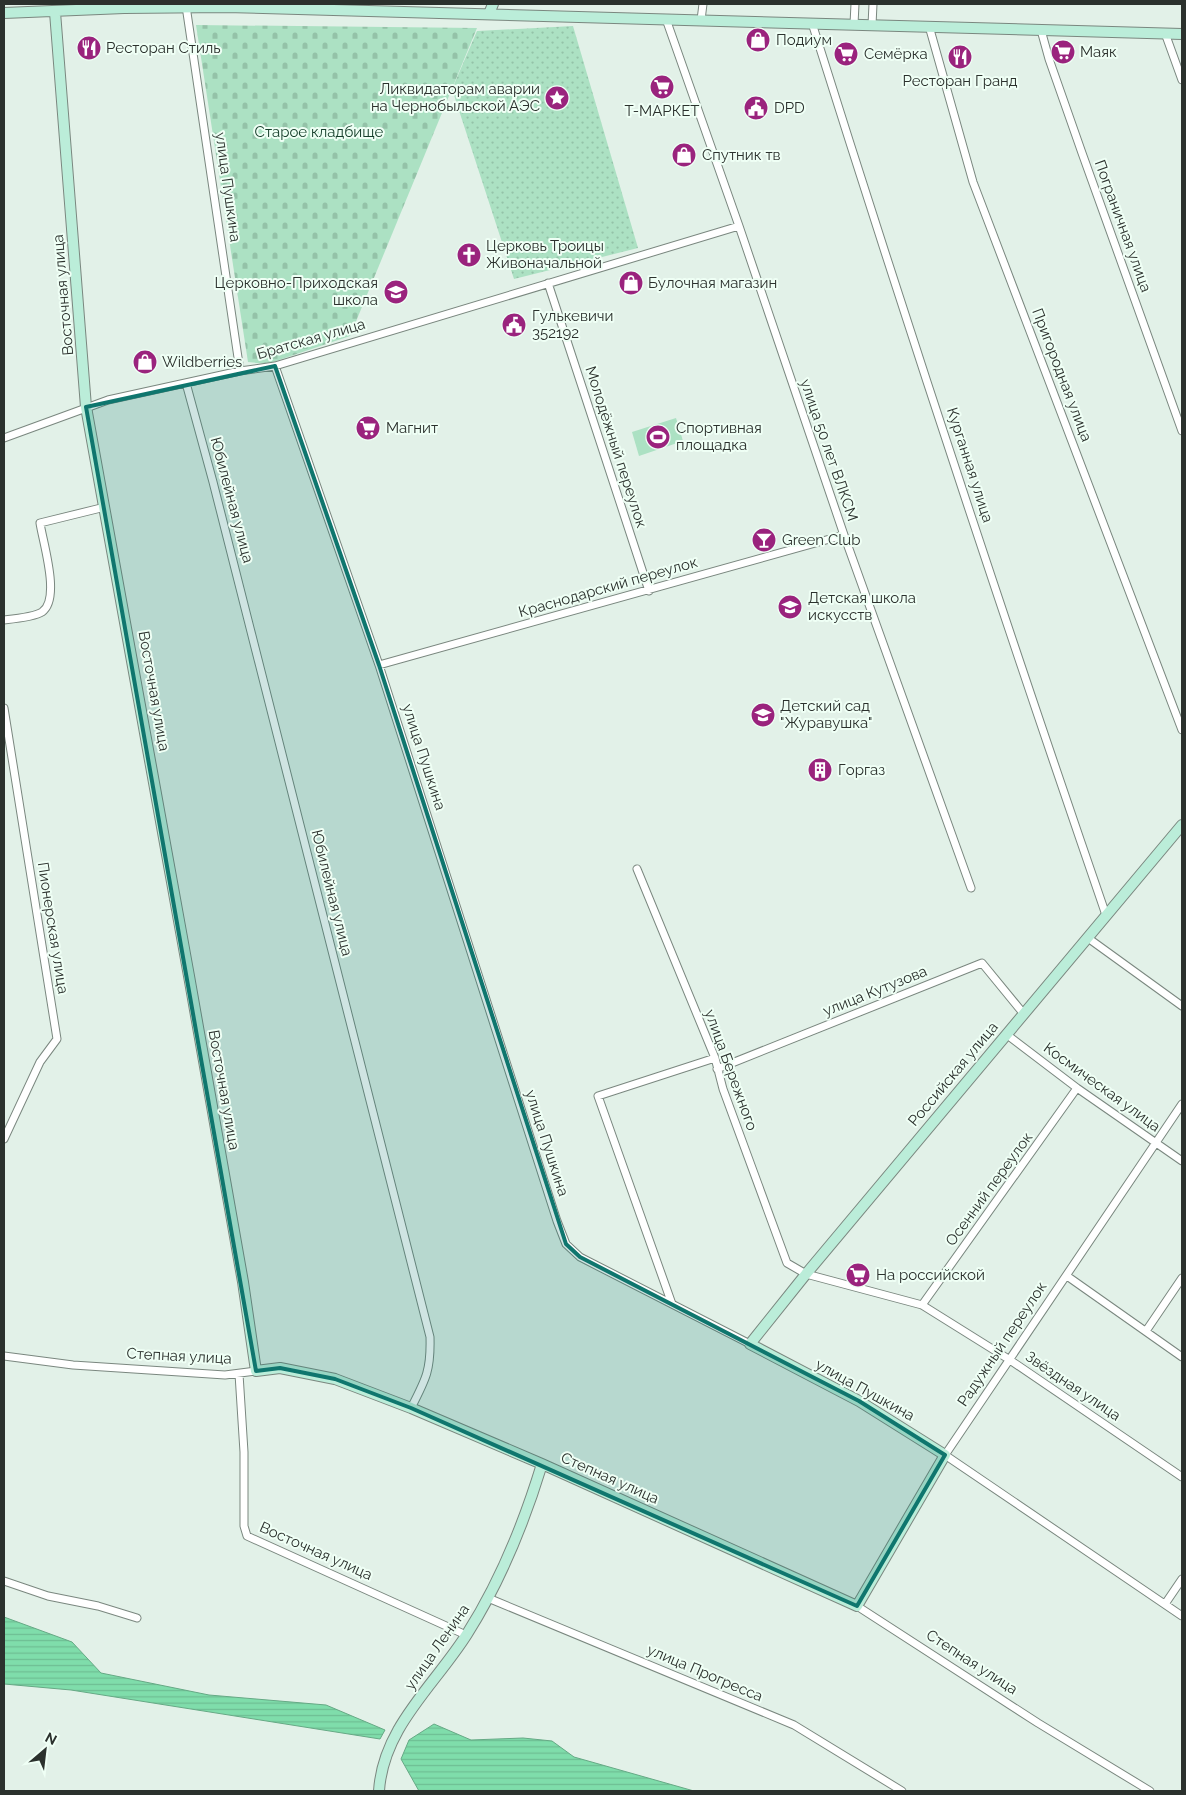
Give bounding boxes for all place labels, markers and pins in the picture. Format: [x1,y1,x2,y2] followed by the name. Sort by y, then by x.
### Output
[745,27,771,53] shop icon: Подиум
[776,31,832,49] place label: Подиум
[76,35,102,61] restaurant icon: Ресторан Стиль
[106,39,221,57] place label: Ресторан Стиль
[1050,39,1076,65] supermarket icon: Маяк
[833,41,859,67] supermarket icon: Семёрка
[1080,43,1117,61] place label: Маяк
[947,44,973,70] restaurant icon: Ресторан Гранд
[864,45,928,63] place label: Семёрка
[902,72,1018,90] place label: Ресторан Гранд
[649,74,675,100] supermarket icon: Т-МАРКЕТ
[371,80,540,115] place label: Ликвидаторам аварии на Чернобыльской АЭС
[544,85,570,111] place icon: Ликвидаторам аварии на Чернобыльской АЭС
[743,95,769,121] public building icon: DPD
[774,99,805,117] place label: DPD
[625,102,699,120] place label: Т-МАРКЕТ
[671,142,697,168] shop icon: Спутник тв
[702,146,781,164] place label: Спутник тв
[486,237,604,272] place label: Церковь Троицы Живоначальной
[456,242,482,268] church icon: Церковь Троицы Живоначальной
[618,270,644,296] shop icon: Булочная магазин
[215,274,378,309] place label: Церковно-Приходская школа
[648,274,777,292] place label: Булочная магазин
[383,279,409,305] school or university icon: Церковно-Приходская школа
[532,307,614,342] place label: Гулькевичи 352192
[501,312,527,338] public building icon: Гулькевичи 352192
[132,349,158,375] shop icon: Wildberries
[162,353,242,371] place label: Wildberries
[355,415,381,441] supermarket icon: Магнит
[386,419,438,437] place label: Магнит
[676,419,762,454] place label: Спортивная площадка
[645,424,671,450] sports icon: Спортивная площадка
[751,527,777,553] bar icon: Green Club
[782,531,860,549] place label: Green Club
[808,589,916,624] place label: Детская школа искусств
[777,594,803,620] school or university icon: Детская школа искусств
[780,697,872,732] place label: Детский сад "Журавушка"
[750,702,776,728] school or university icon: Детский сад "Журавушка"
[807,757,833,783] building icon: Горгаз
[838,761,885,779] place label: Горгаз
[845,1262,871,1288] supermarket icon: На российской
[876,1266,985,1284] place label: На российской

